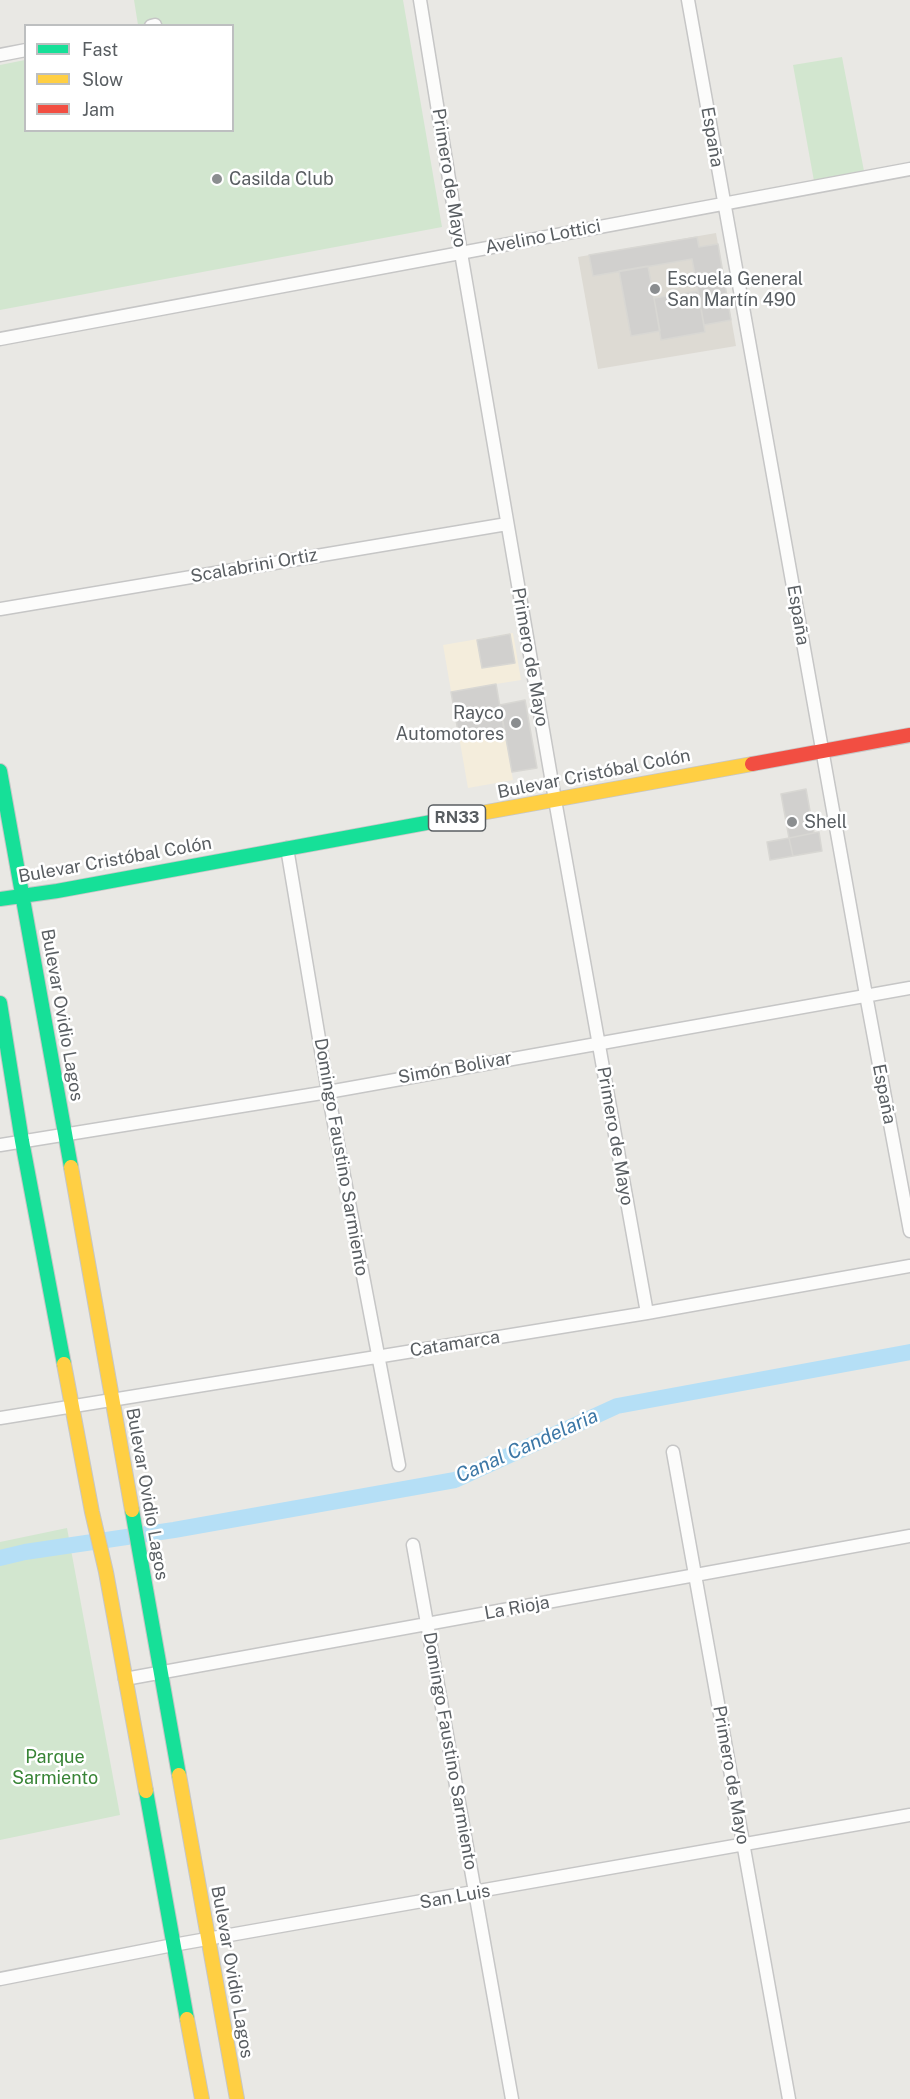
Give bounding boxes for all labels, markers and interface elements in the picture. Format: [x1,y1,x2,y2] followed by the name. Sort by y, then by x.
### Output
[24,24,234,132] legend
[82,39,118,60] text: Fast
[82,69,123,90] text: Slow
[82,99,115,120] text: Jam
[696,105,728,169] street label: España
[427,107,471,249] street label: Primero de Mayo
[229,168,334,190] place label: Casilda Club
[210,172,224,186] marker: Casilda Club
[483,215,603,259] street label: Avelino Lottici
[667,268,803,310] place label: Escuela General San Martín 490
[648,282,662,296] marker: Escuela General San Martín 490
[189,544,319,588] street label: Scalabrini Ortiz
[782,583,814,647] street label: España
[507,586,553,728] street label: Primero de Mayo
[396,702,504,744] place label: Rayco Automotores
[509,716,523,730] marker: Rayco Automotores
[496,745,692,803] street label: Bulevar Cristóbal Colón
[428,805,486,831] road number: RN33
[804,811,847,833] place label: Shell
[785,815,799,829] marker: Shell
[17,832,213,888] street label: Bulevar Cristóbal Colón
[36,927,88,1103] street label: Bulevar Ovidio Lagos
[309,1036,373,1278] street label: Domingo Faustino Sarmiento
[396,1047,514,1089] street label: Simón Bolivar
[868,1062,900,1126] street label: España
[592,1065,638,1207] street label: Primero de Mayo
[409,1326,501,1362] street label: Catamarca
[452,1404,602,1488] water label: Canal Candelaria
[121,1406,173,1582] street label: Bulevar Ovidio Lagos
[483,1592,551,1624] street label: La Rioja
[418,1630,482,1872] street label: Domingo Faustino Sarmiento
[708,1704,754,1846] street label: Primero de Mayo
[12,1746,98,1788] park label: Parque Sarmiento
[418,1880,492,1914] street label: San Luis
[206,1884,258,2060] street label: Bulevar Ovidio Lagos

